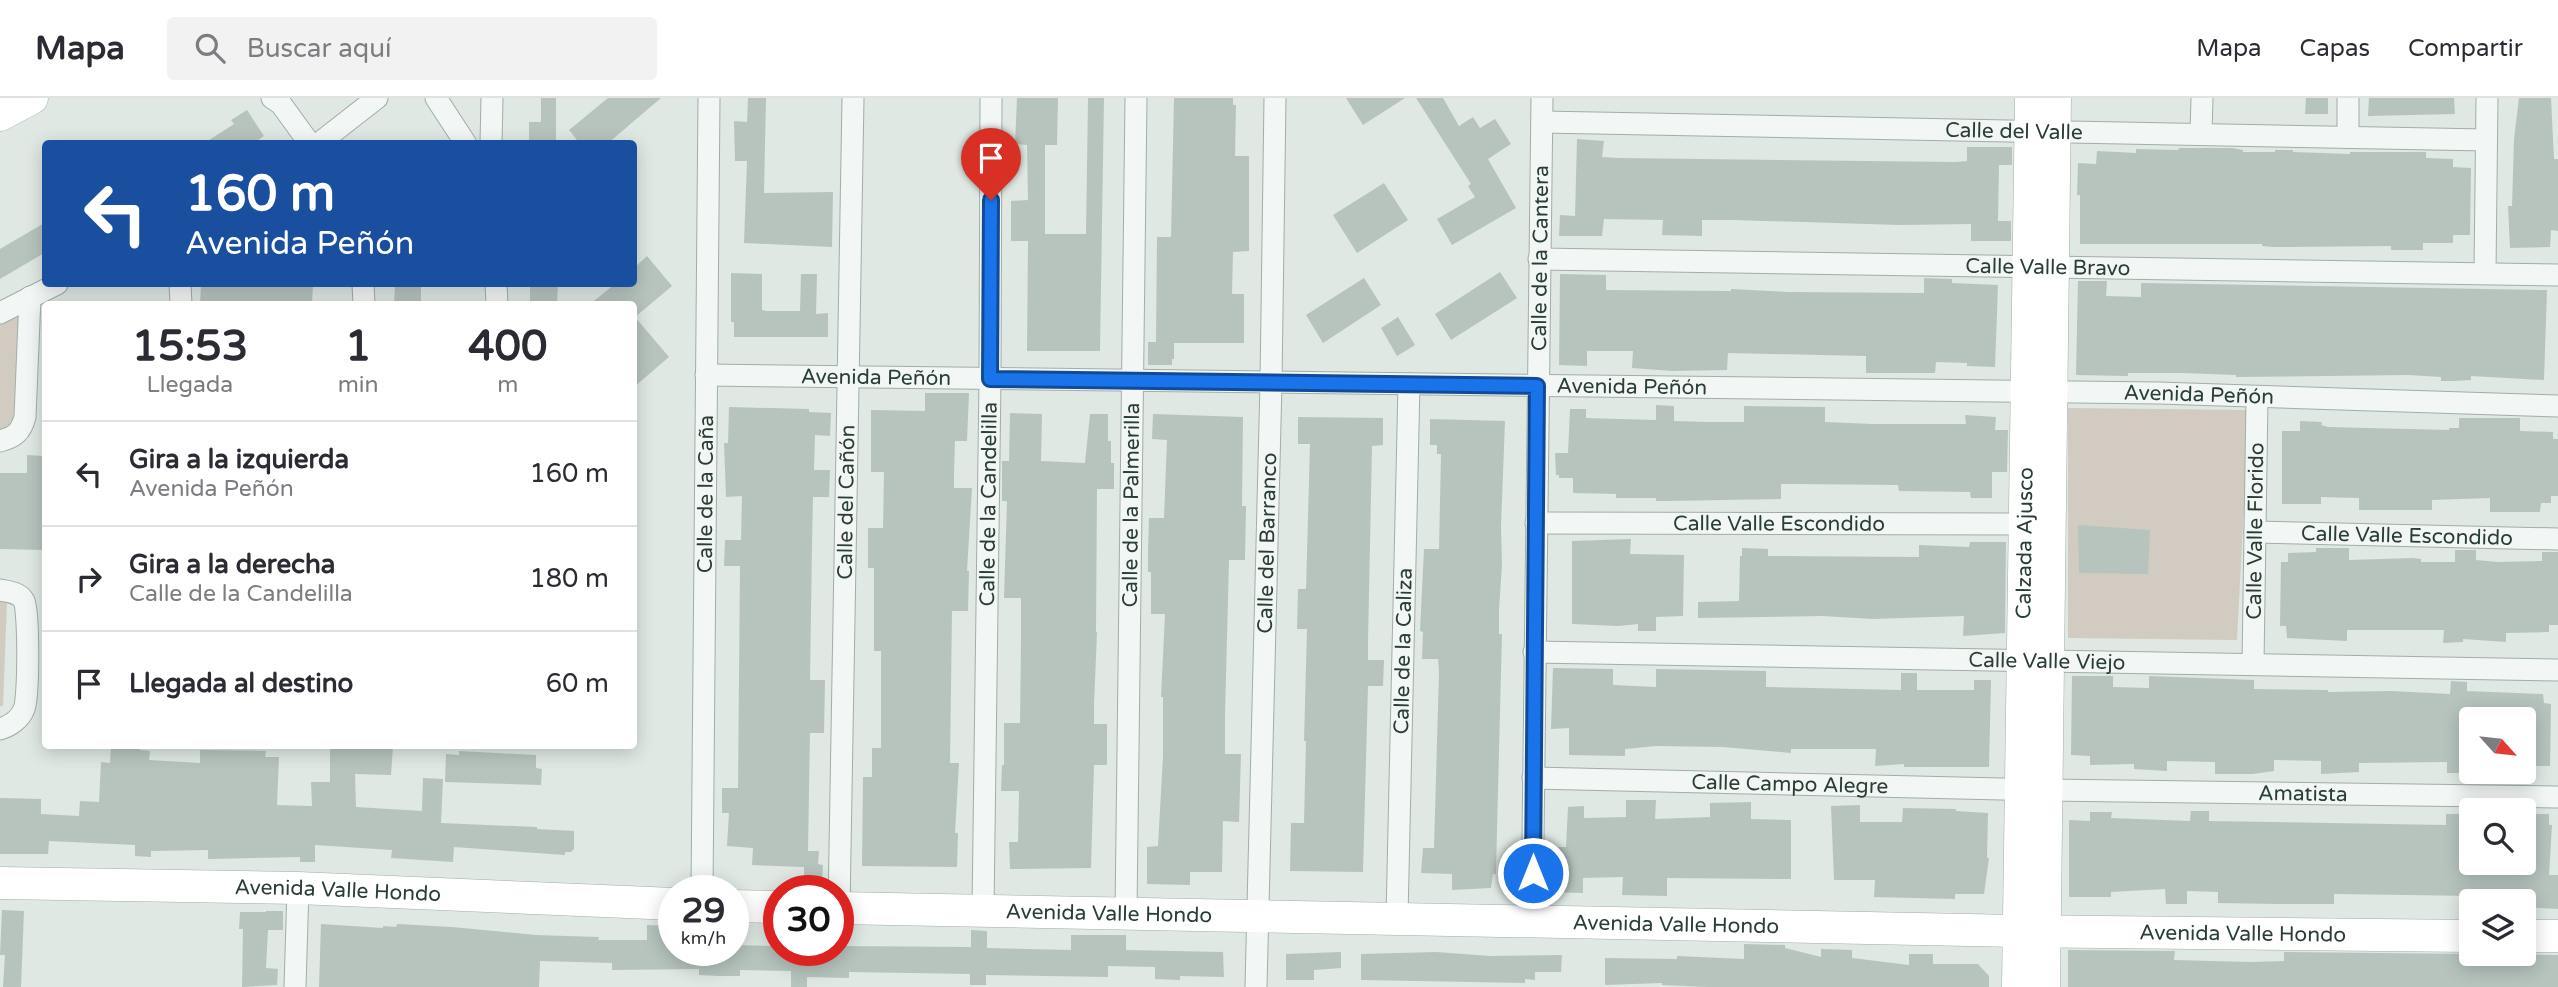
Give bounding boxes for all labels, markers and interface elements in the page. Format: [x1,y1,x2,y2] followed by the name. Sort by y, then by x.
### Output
[167,17,657,80] search box
[35,29,125,68] text: Mapa
[191,29,229,67] icon: search
[247,33,391,64] text: Buscar aquí
[2196,34,2262,63] text: Mapa
[2300,34,2370,63] text: Capas
[2408,34,2523,63] text: Compartir
[1945,118,2083,145] street label: Calle del Valle
[961,128,1021,200] pin
[972,139,1010,177] icon: arrive
[185,165,335,224] text: 160 m
[1527,165,1554,351] street label: Calle de la Cantera
[70,168,161,259] icon: left
[185,225,414,263] text: Avenida Peñón
[1965,254,2131,281] street label: Calle Valle Bravo
[132,321,248,372] text: 15:53
[345,321,371,372] text: 1
[468,321,547,372] text: 400
[801,364,951,391] street label: Avenida Peñón
[146,371,233,399] text: Llegada
[338,371,379,399] text: min
[497,371,518,399] text: m
[1557,374,1707,400] street label: Avenida Peñón
[2123,381,2274,410] street label: Avenida Peñón
[975,402,1003,606] street label: Calle de la Candelilla
[1118,403,1145,608] street label: Calle de la Palmerilla
[693,415,719,573] street label: Calle de la Caña
[833,424,860,580] street label: Calle del Cañón
[2242,442,2269,620] street label: Calle Valle Florido
[129,444,349,475] text: Gira a la izquierda
[1253,452,1282,634] street label: Calle del Barranco
[70,455,108,493] icon: left
[529,458,609,489] text: 160 m
[2011,467,2039,619] street label: Calzada Ajusco
[129,475,294,503] text: Avenida Peñón
[1673,511,1885,537] street label: Calle Valle Escondido
[2301,521,2513,551] street label: Calle Valle Escondido
[129,549,335,580] text: Gira a la derecha
[70,560,108,598] icon: right
[529,563,609,594] text: 180 m
[1389,568,1418,735] street label: Calle de la Caliza
[129,580,353,608] text: Calle de la Candelilla
[1968,648,2126,675] street label: Calle Valle Viejo
[70,665,108,703] icon: arrive
[129,668,353,699] text: Llegada al destino
[546,668,609,699] text: 60 m
[2459,707,2536,784] north arrow
[2459,707,2536,966] map controls
[1691,770,1889,799] street label: Calle Campo Alegre
[2258,781,2348,807] street label: Amatista
[2459,798,2536,875] button: search
[1496,836,1570,910] position arrow
[234,875,442,907] street label: Avenida Valle Hondo
[763,875,854,966] speed limit sign: 30
[2459,889,2536,966] button: layers
[682,890,725,932] text: 29
[1005,899,1212,928] street label: Avenida Valle Hondo
[1572,910,1779,939] street label: Avenida Valle Hondo
[2139,920,2346,948] street label: Avenida Valle Hondo
[681,927,726,949] text: km/h

